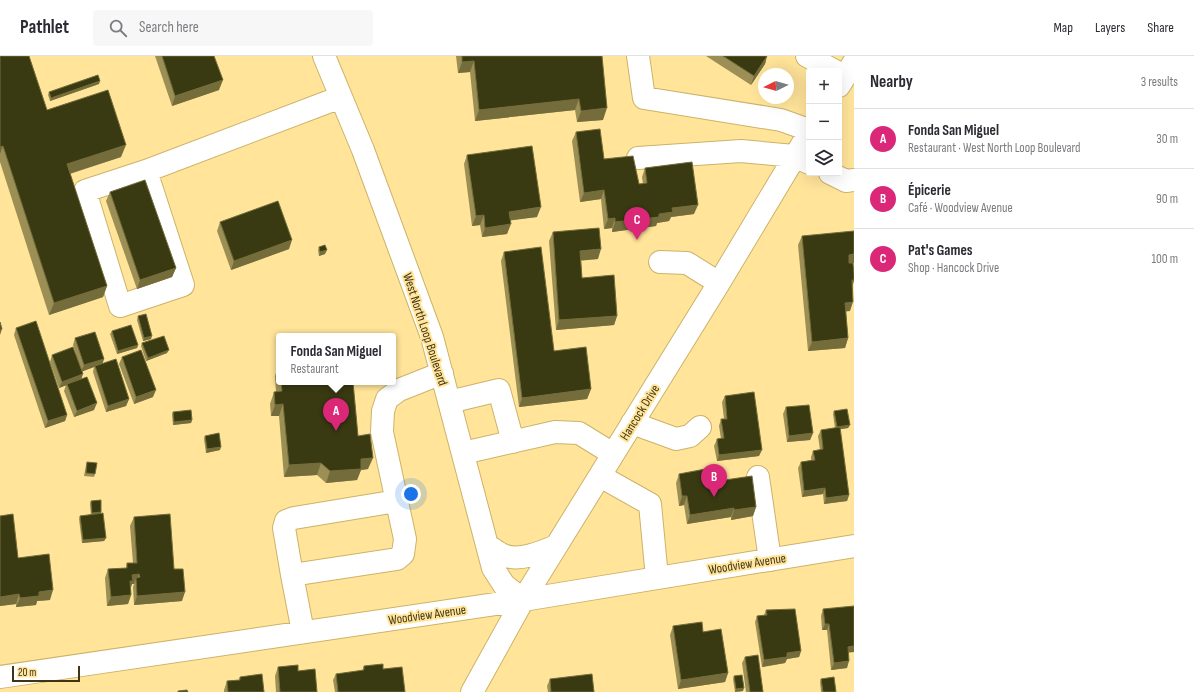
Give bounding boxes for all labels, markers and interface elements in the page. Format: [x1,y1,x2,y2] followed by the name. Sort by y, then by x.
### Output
[93,10,373,46] search box
[20,16,69,39] text: Pathlet
[107,17,129,39] icon: search
[139,18,199,37] text: Search here
[1053,19,1073,36] text: Map
[1095,19,1125,36] text: Layers
[1147,19,1174,36] text: Share
[758,68,794,104] north arrow
[806,68,842,176] map controls
[806,68,842,104] button: +
[870,72,913,92] text: Nearby
[1141,74,1178,90] text: 3 results
[806,104,842,140] button: −
[908,121,999,140] text: Fonda San Miguel
[880,131,886,147] text: A
[1156,131,1178,147] text: 30 m
[806,140,842,176] button: layers
[908,140,1080,156] text: Restaurant · West North Loop Boulevard
[908,181,951,200] text: Épicerie
[880,191,886,207] text: B
[1156,191,1178,207] text: 90 m
[908,200,1013,216] text: Café · Woodview Avenue
[624,207,650,240] pin: C
[908,241,973,260] text: Pat's Games
[880,251,886,267] text: C
[1151,251,1178,267] text: 100 m
[908,260,999,276] text: Shop · Hancock Drive
[399,271,451,388] street label: West North Loop Boulevard
[276,333,396,385] popup
[291,342,381,361] text: Fonda San Miguel
[291,361,339,377] text: Restaurant
[616,382,663,443] street label: Hancock Drive
[323,398,349,431] pin: A
[701,464,727,497] pin: B
[401,484,421,504] your location
[707,550,787,578] street label: Woodview Avenue
[387,602,467,628] street label: Woodview Avenue
[12,664,80,683] scale bar
[18,666,36,679] text: 20 m

